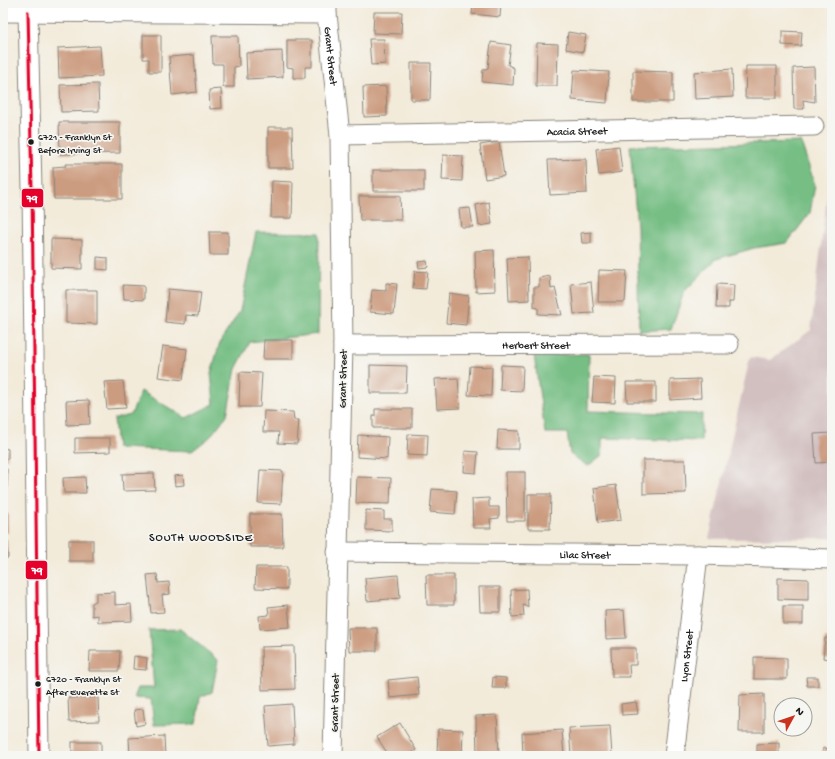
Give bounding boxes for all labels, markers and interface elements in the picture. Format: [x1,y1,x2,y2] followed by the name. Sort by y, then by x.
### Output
[320,26,339,87] street label: Grant Street
[547,126,609,139] street label: Acacia Street
[37,132,112,157] place label: 6721 - Franklyn St Before Irving St
[26,137,36,147] marker: 6721 - Franklyn St Before Irving St
[21,188,44,208] line badge: 79
[25,194,38,206] text: 79
[502,340,571,353] street label: Herbert Street
[337,348,351,408] street label: Grant Street
[149,532,253,546] district label: SOUTH WOODSIDE
[560,550,612,562] street label: Lilac Street
[25,560,48,580] line badge: 79
[30,566,43,578] text: 79
[679,628,697,683] street label: Lyon Street
[329,672,343,732] street label: Grant Street
[46,674,122,699] place label: 6720 - Franklyn St After Everette St
[33,679,43,689] marker: 6720 - Franklyn St After Everette St
[773,697,813,737] north arrow
[792,705,806,718] text: N

